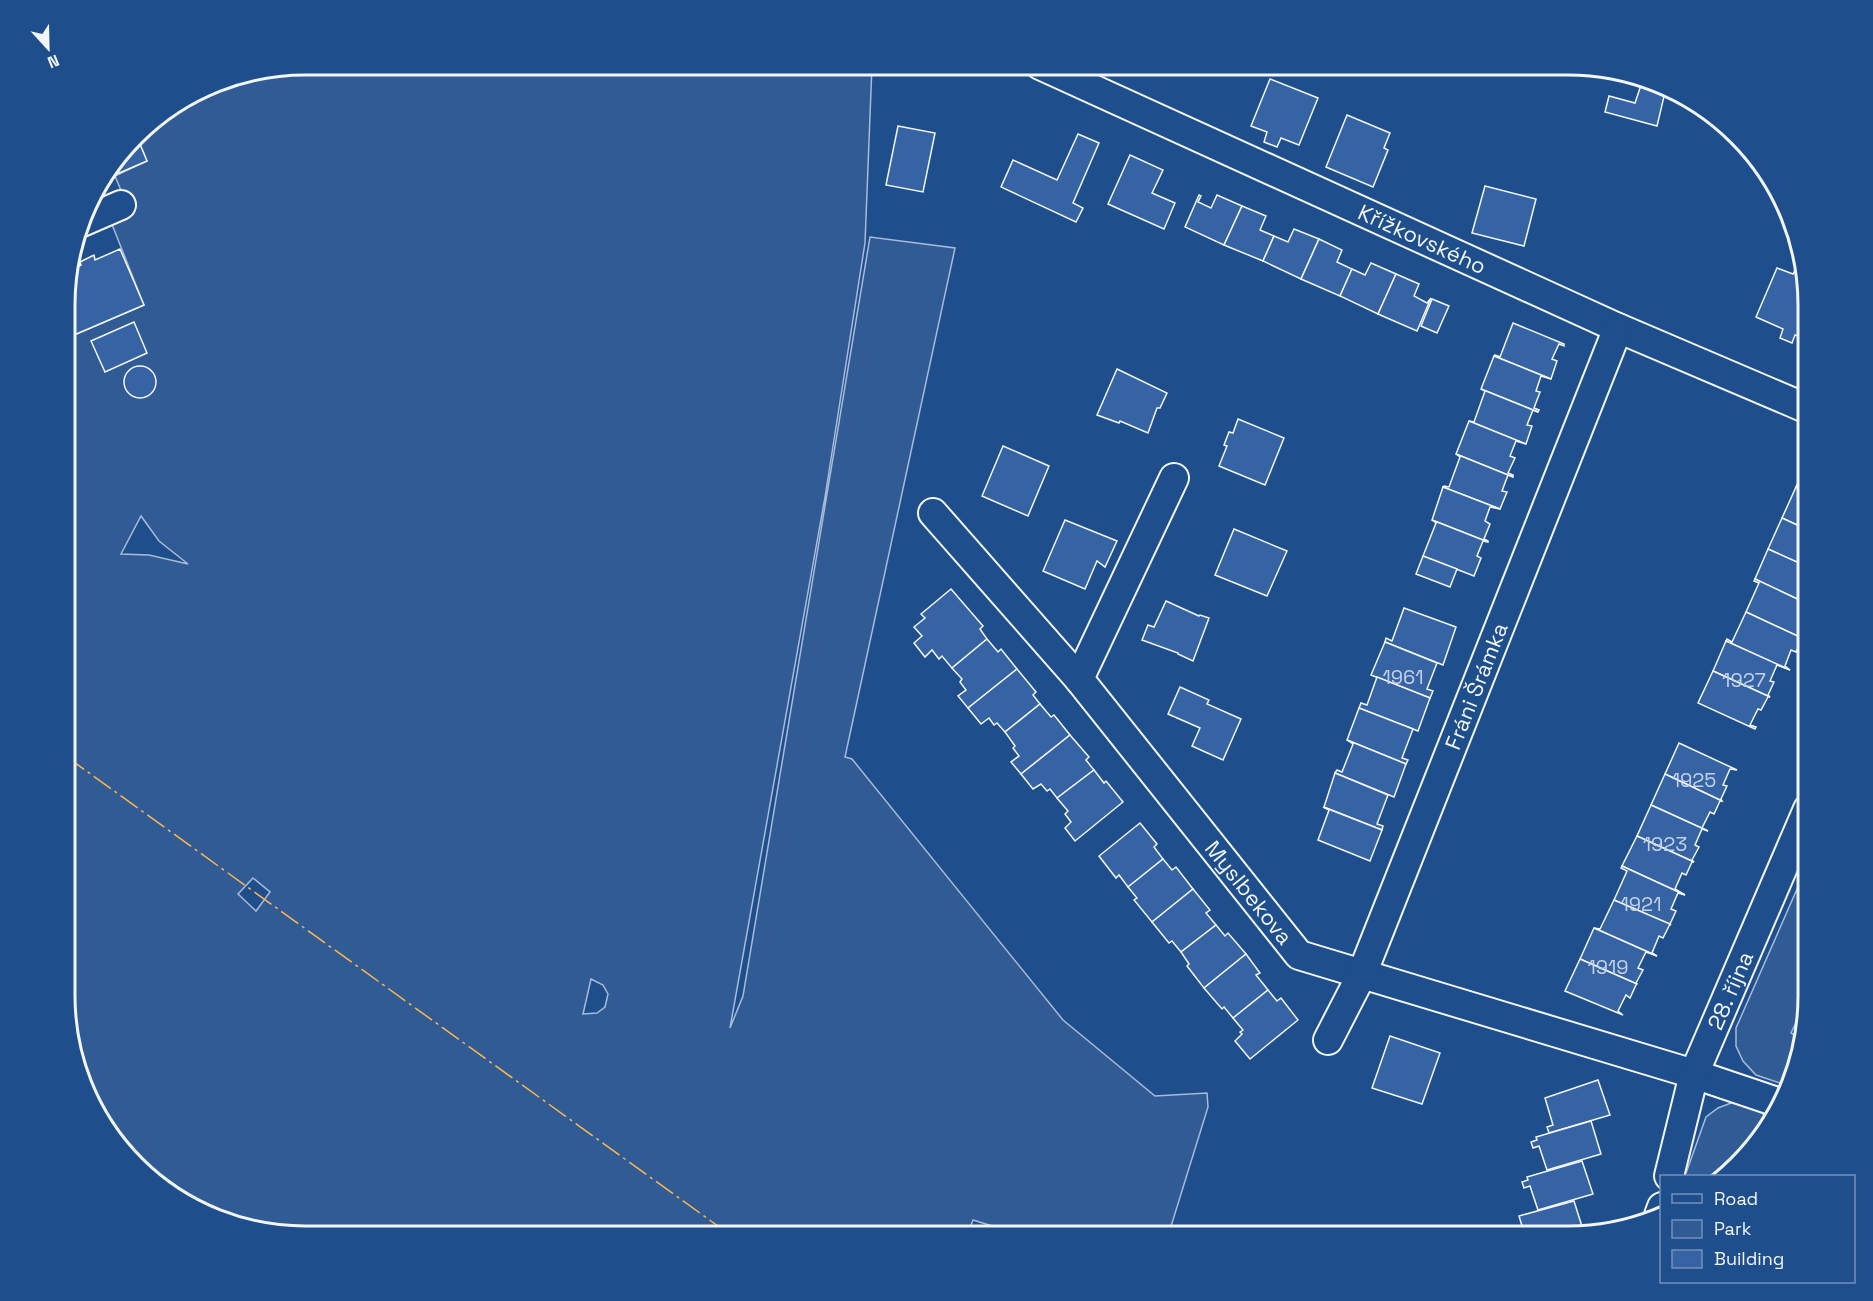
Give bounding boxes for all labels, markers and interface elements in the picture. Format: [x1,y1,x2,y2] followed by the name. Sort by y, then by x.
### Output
[18,18,78,78] north arrow
[45,50,62,73] text: N
[1354,198,1491,280] street label: Křížkovského
[1438,618,1514,754] street label: Fráni Šrámka
[1382,664,1424,690] house number: 1961
[1722,667,1766,693] house number: 1927
[1672,767,1716,793] house number: 1925
[1643,831,1687,857] house number: 1923
[1199,835,1299,950] street label: Myslbekova
[1620,891,1662,917] house number: 1921
[1701,947,1759,1034] street label: 28. října
[1587,954,1629,980] house number: 1919
[1660,1175,1855,1283] legend
[1714,1187,1758,1210] text: Road
[1714,1217,1752,1240] text: Park
[1714,1247,1784,1270] text: Building

